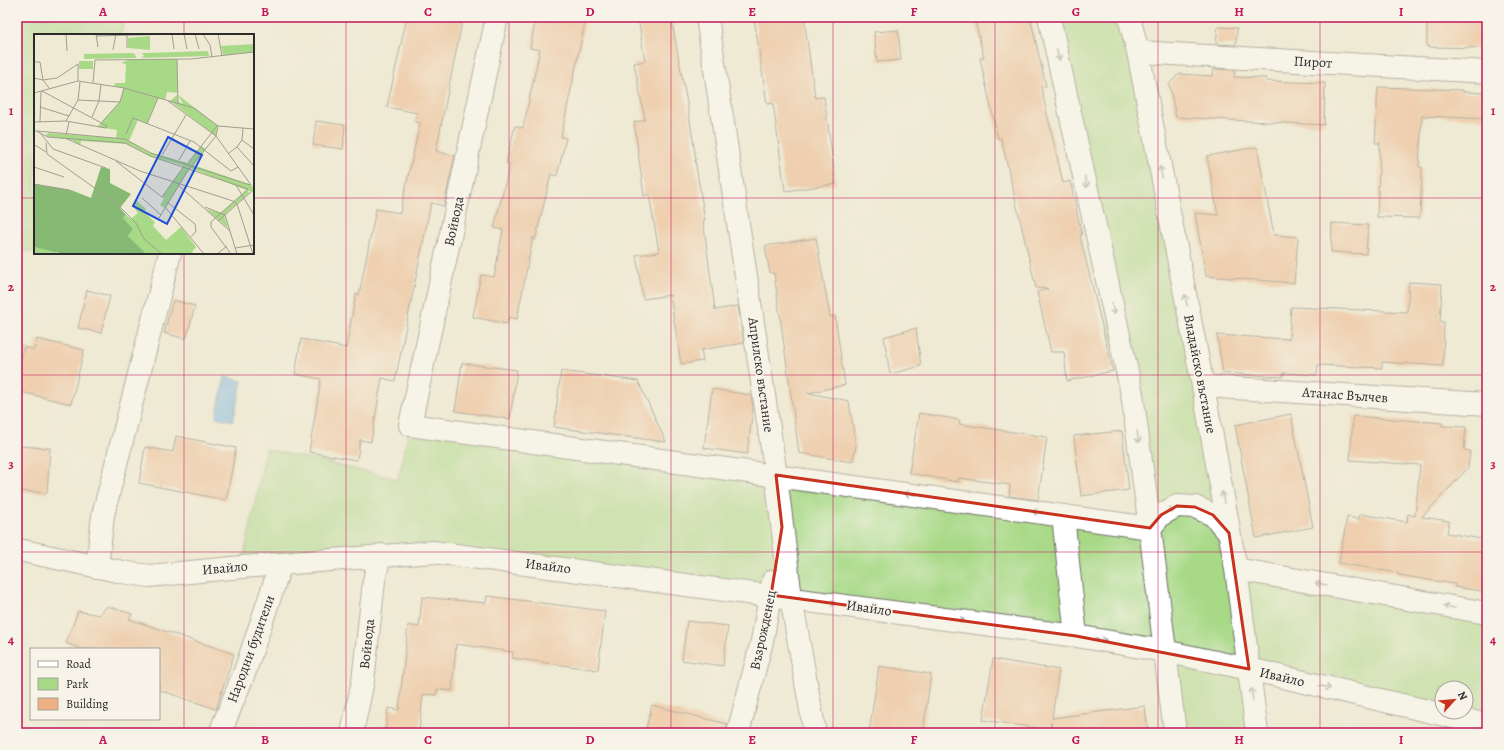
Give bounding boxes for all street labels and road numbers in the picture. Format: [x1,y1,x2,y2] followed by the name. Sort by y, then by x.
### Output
[1293,52,1333,72] street label: Пирот
[439,194,469,248] street label: Войвода
[1179,313,1221,435] street label: Владайско въстание
[743,315,778,434] street label: Априлско въстание
[1300,382,1389,408] street label: Атанас Вълчев
[524,554,572,578] street label: Ивайло
[201,557,249,579] street label: Ивайло
[745,588,781,672] street label: Възрожденец
[223,592,279,706] street label: Народни будители
[845,595,893,621] street label: Ивайло
[355,617,379,670] street label: Войвода
[1258,663,1306,691] street label: Ивайло

